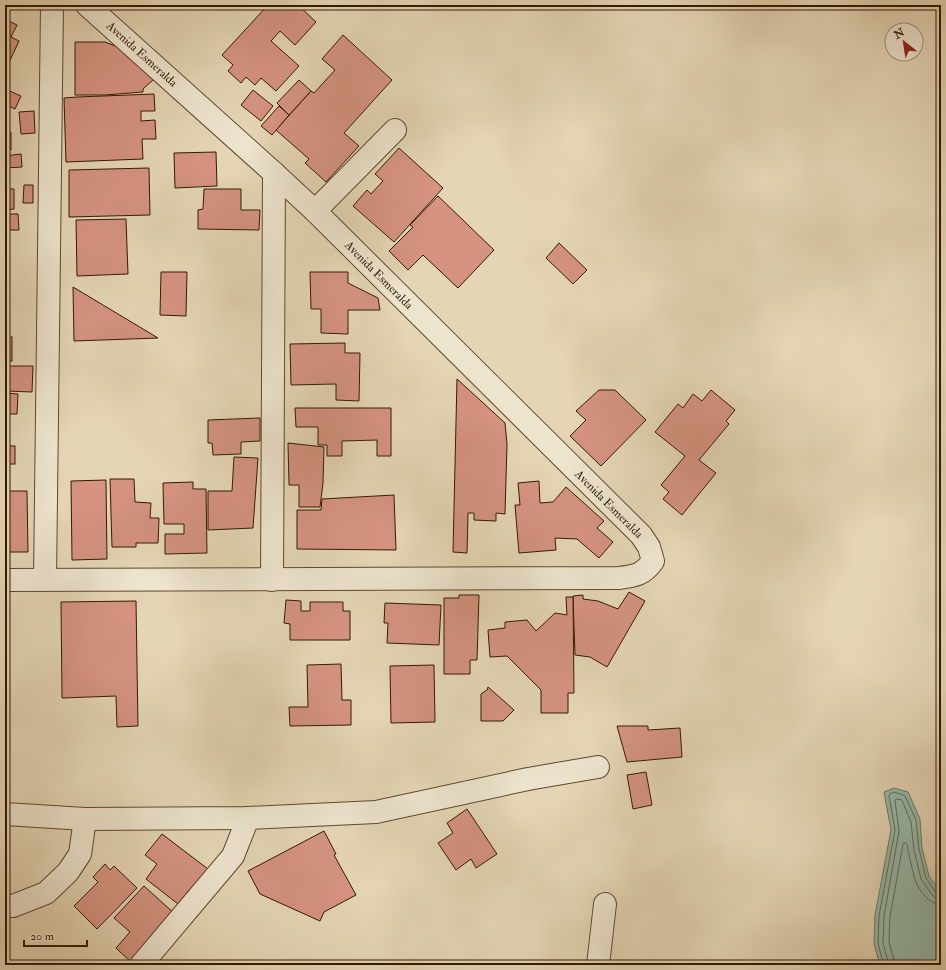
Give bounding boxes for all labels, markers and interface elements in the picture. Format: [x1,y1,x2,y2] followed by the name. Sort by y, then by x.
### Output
[102,18,181,91] street label: Avenida Esmeralda
[884,22,924,62] north arrow
[891,25,908,42] text: N
[341,237,417,313] street label: Avenida Esmeralda
[571,466,647,542] street label: Avenida Esmeralda
[24,922,87,948] scale bar
[30,929,55,944] text: 20 m

